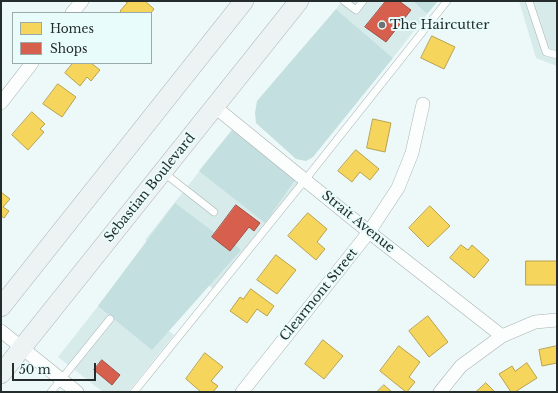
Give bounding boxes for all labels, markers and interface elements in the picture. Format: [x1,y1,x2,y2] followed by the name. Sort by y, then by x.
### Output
[12,12,152,64] legend
[390,17,489,33] place label: The Haircutter
[377,20,387,30] marker: The Haircutter
[50,21,94,36] text: Homes
[50,41,87,56] text: Shops
[101,131,199,245] street label: Sebastian Boulevard
[318,188,398,256] street label: Strait Avenue
[277,246,361,344] street label: Clearmont Street
[14,355,98,381] scale bar
[19,362,51,377] text: 50 m

